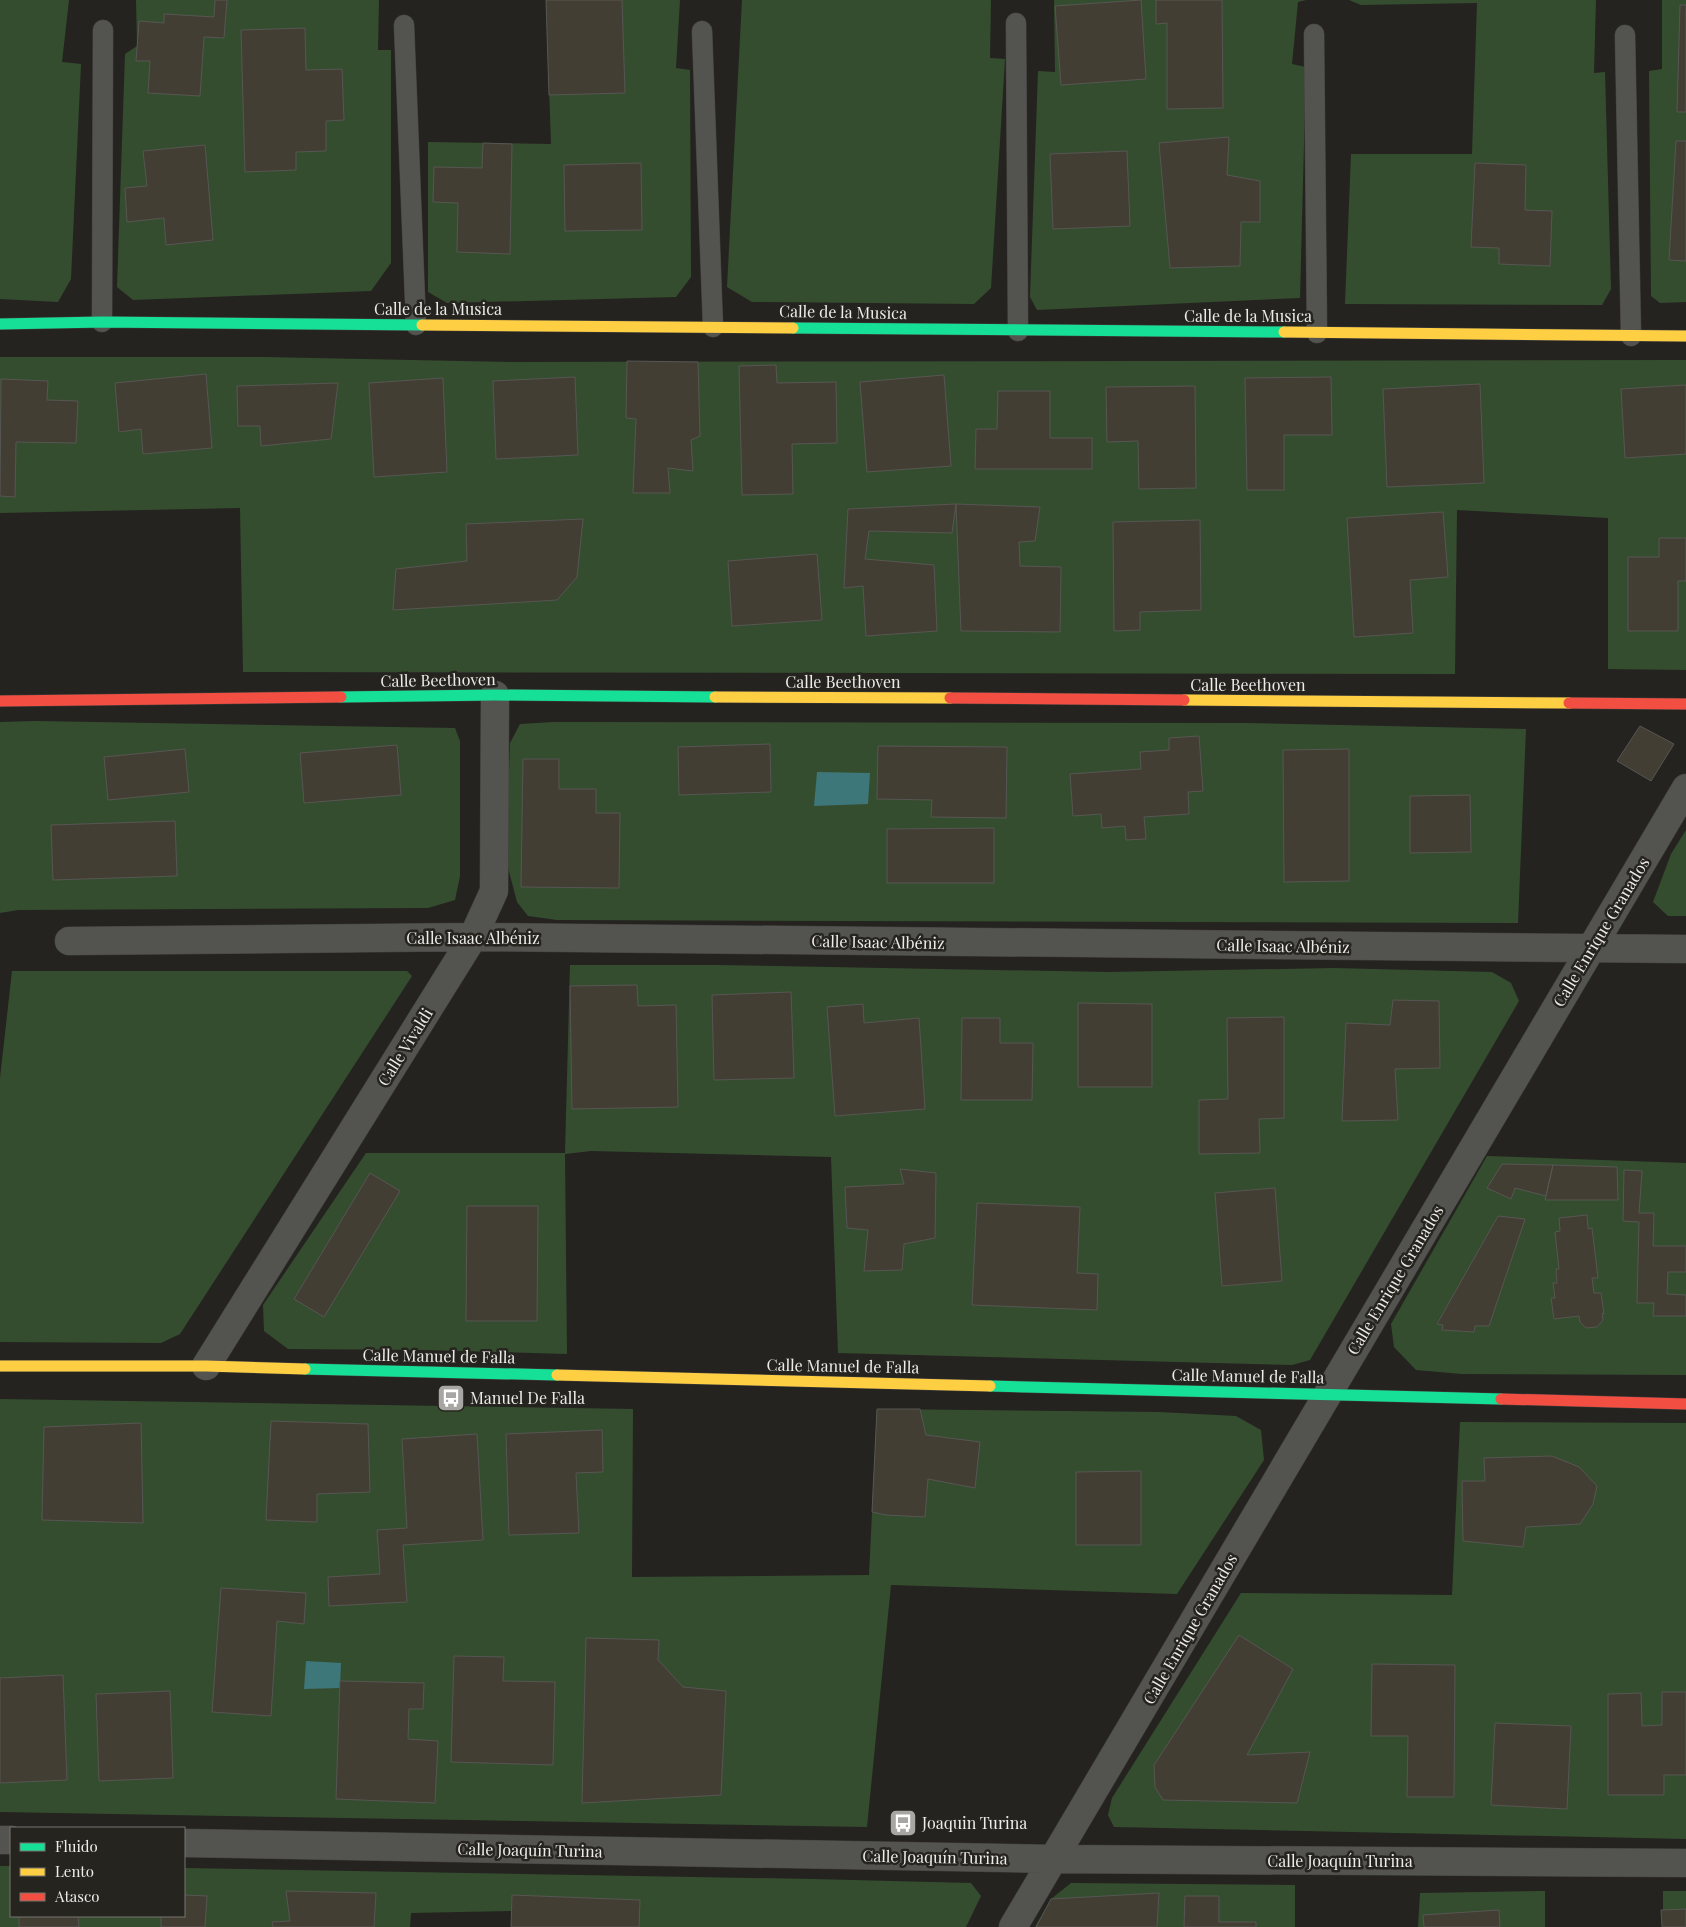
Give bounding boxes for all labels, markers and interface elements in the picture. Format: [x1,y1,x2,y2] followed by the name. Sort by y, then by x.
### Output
[374,298,502,319] street label: Calle de la Musica
[779,300,907,323] street label: Calle de la Musica
[1184,305,1312,326] street label: Calle de la Musica
[380,668,496,691] street label: Calle Beethoven
[785,671,901,692] street label: Calle Beethoven
[1190,674,1306,695] street label: Calle Beethoven
[1548,853,1654,1010] street label: Calle Enrique Granados
[406,927,540,948] street label: Calle Isaac Albéniz
[811,930,945,953] street label: Calle Isaac Albéniz
[1216,934,1350,957] street label: Calle Isaac Albéniz
[372,1004,437,1090] street label: Calle Vivaldi
[1342,1201,1448,1358] street label: Calle Enrique Granados
[362,1344,516,1367] street label: Calle Manuel de Falla
[766,1354,920,1377] street label: Calle Manuel de Falla
[1171,1364,1325,1387] street label: Calle Manuel de Falla
[436,1383,466,1413] bus stop icon: Manuel De Falla
[470,1387,585,1408] place label: Manuel De Falla
[1138,1550,1241,1708] street label: Calle Enrique Granados
[888,1808,918,1838] bus stop icon: Joaquin Turina
[921,1812,1027,1833] place label: Joaquin Turina
[10,1827,185,1917] legend
[55,1836,98,1856] text: Fluido
[457,1838,603,1861] street label: Calle Joaquín Turina
[862,1845,1008,1868] street label: Calle Joaquín Turina
[1267,1850,1413,1871] street label: Calle Joaquín Turina
[55,1861,94,1881] text: Lento
[54,1886,99,1906] text: Atasco

